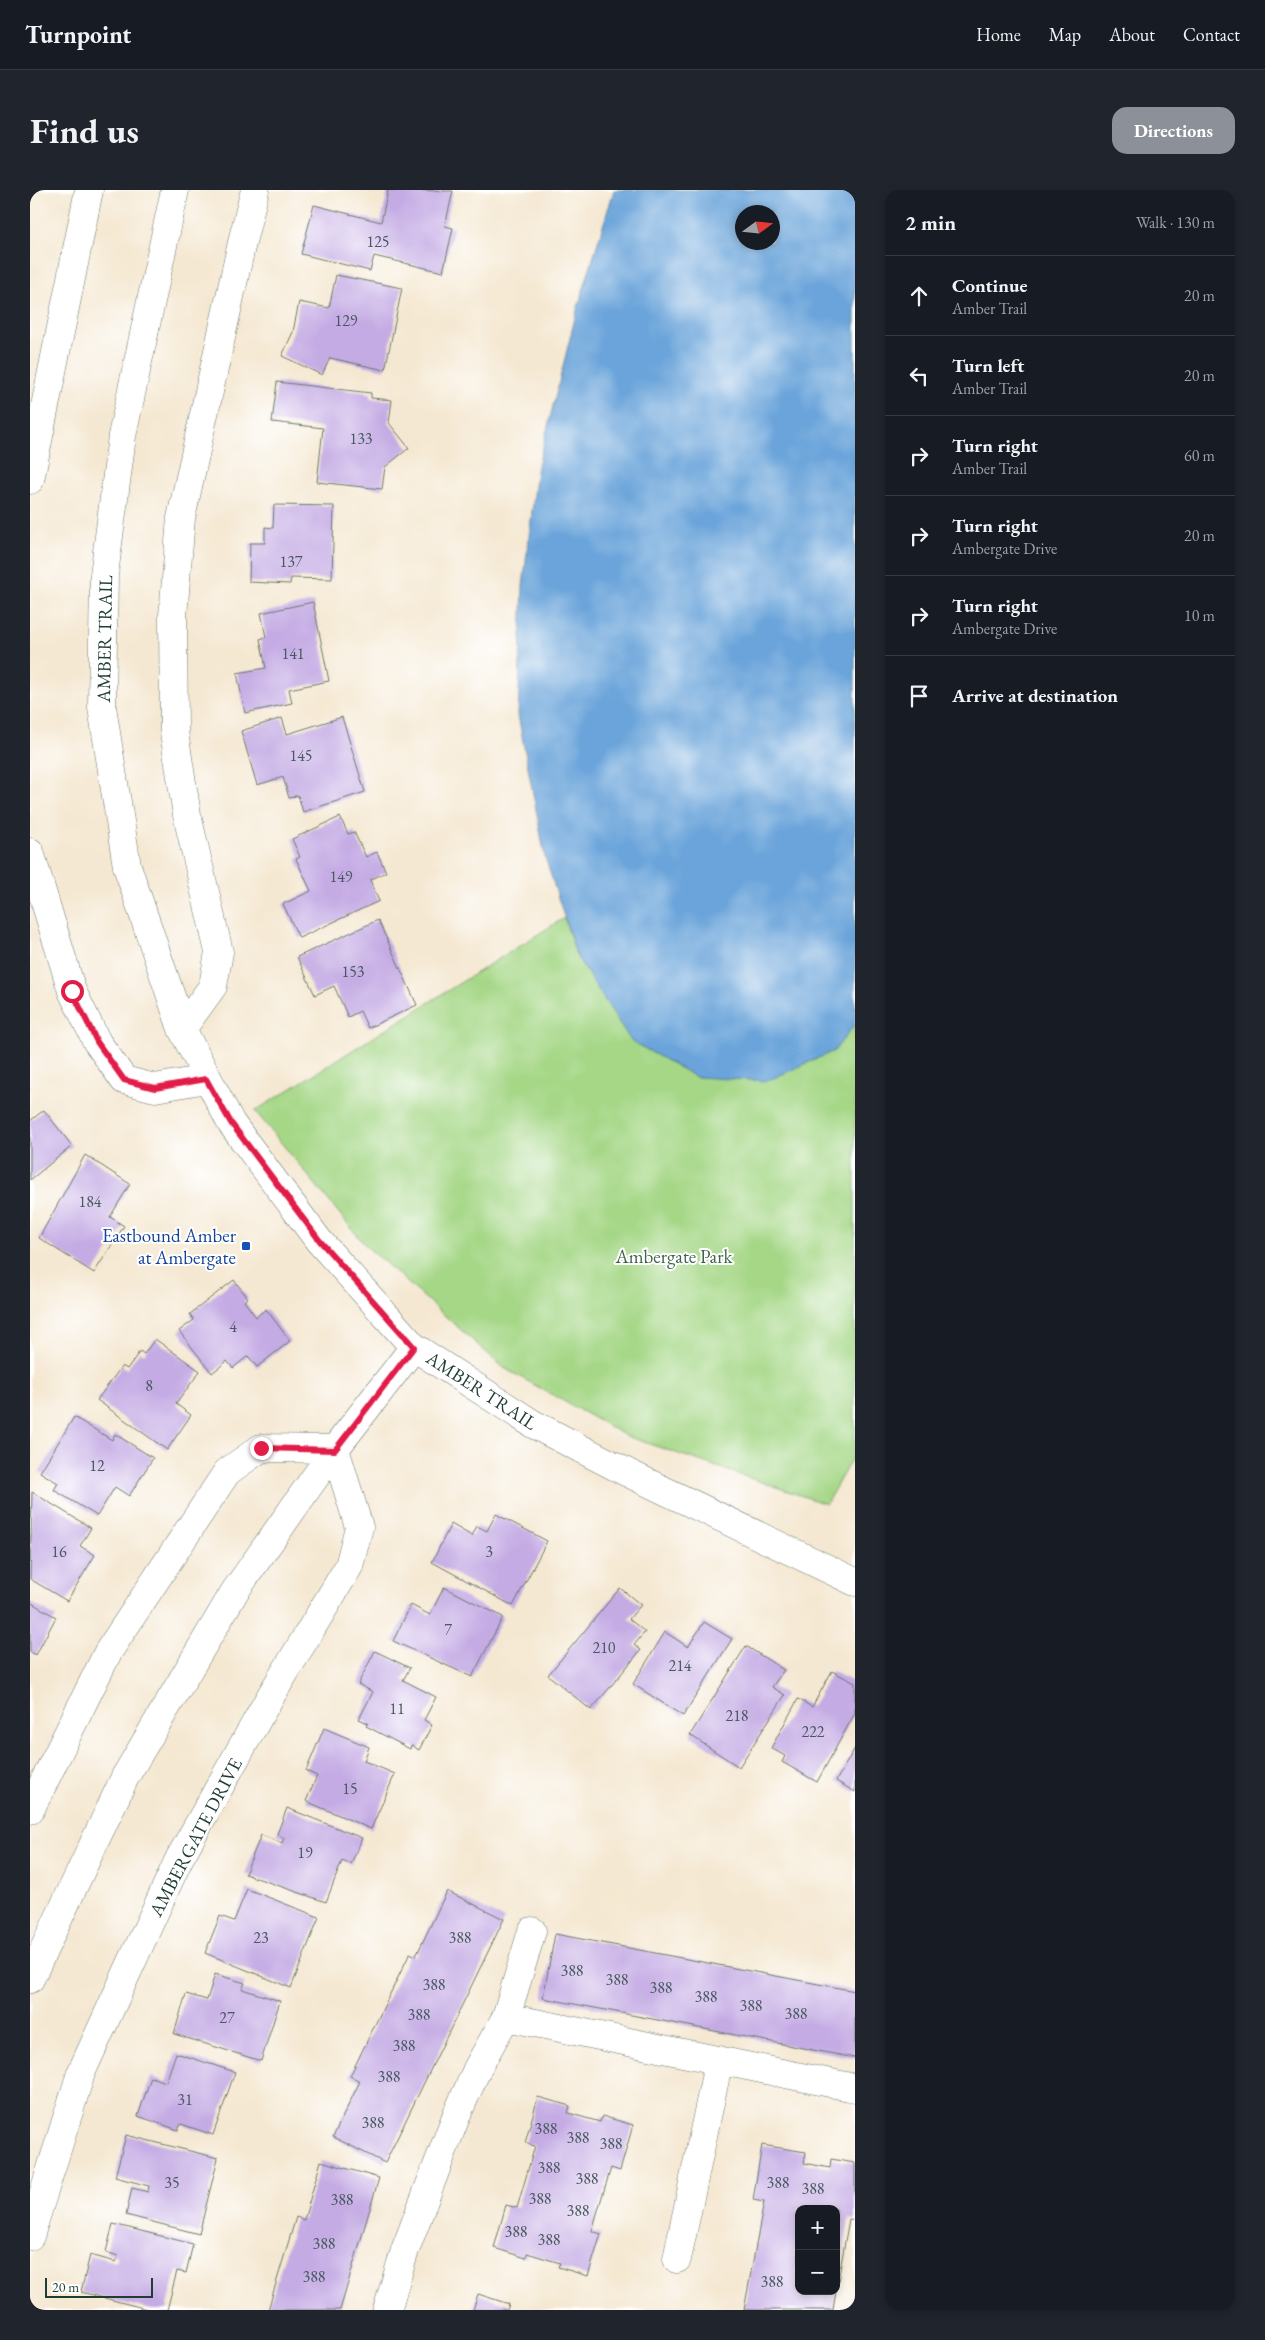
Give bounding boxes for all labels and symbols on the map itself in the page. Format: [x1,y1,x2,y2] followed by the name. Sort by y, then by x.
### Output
[735,205,780,250] north arrow
[366,231,390,252] house number: 125
[334,310,358,331] house number: 129
[349,428,373,449] house number: 133
[279,551,303,572] house number: 137
[91,575,118,704] street label: AMBER TRAIL
[281,643,305,664] house number: 141
[289,745,313,766] house number: 145
[329,866,353,887] house number: 149
[341,961,365,982] house number: 153
[61,980,84,1003] route start
[78,1191,102,1212] house number: 184
[102,1223,237,1270] place label: Eastbound Amber at Ambergate
[240,1240,252,1252] marker: Eastbound Amber at Ambergate
[615,1244,734,1269] park label: Ambergate Park
[229,1316,237,1337] house number: 4
[421,1345,542,1436] street label: AMBER TRAIL
[145,1375,153,1396] house number: 8
[250,1437,273,1460] route end
[89,1455,105,1476] house number: 12
[51,1541,67,1562] house number: 16
[485,1541,493,1562] house number: 3
[444,1619,452,1640] house number: 7
[592,1637,616,1658] house number: 210
[668,1655,692,1676] house number: 214
[389,1698,405,1719] house number: 11
[725,1705,749,1726] house number: 218
[801,1721,825,1742] house number: 222
[143,1753,248,1922] street label: AMBERGATE DRIVE
[342,1778,358,1799] house number: 15
[297,1842,313,1863] house number: 19
[253,1927,269,1948] house number: 23
[448,1927,472,1948] house number: 388
[560,1960,584,1981] house number: 388
[605,1969,629,1990] house number: 388
[422,1974,446,1995] house number: 388
[649,1977,673,1998] house number: 388
[694,1986,718,2007] house number: 388
[739,1995,763,2016] house number: 388
[784,2003,808,2024] house number: 388
[407,2004,431,2025] house number: 388
[219,2007,235,2028] house number: 27
[392,2035,416,2056] house number: 388
[377,2066,401,2087] house number: 388
[177,2089,193,2110] house number: 31
[361,2112,385,2133] house number: 388
[534,2118,558,2139] house number: 388
[566,2127,590,2148] house number: 388
[599,2133,623,2154] house number: 388
[537,2157,561,2178] house number: 388
[575,2168,599,2189] house number: 388
[164,2172,180,2193] house number: 35
[766,2172,790,2193] house number: 388
[801,2178,825,2199] house number: 388
[528,2188,552,2209] house number: 388
[330,2189,354,2210] house number: 388
[566,2200,590,2221] house number: 388
[504,2221,528,2242] house number: 388
[537,2229,561,2250] house number: 388
[312,2233,336,2254] house number: 388
[302,2266,326,2287] house number: 388
[760,2271,784,2292] house number: 388
[45,2275,152,2298] scale bar

